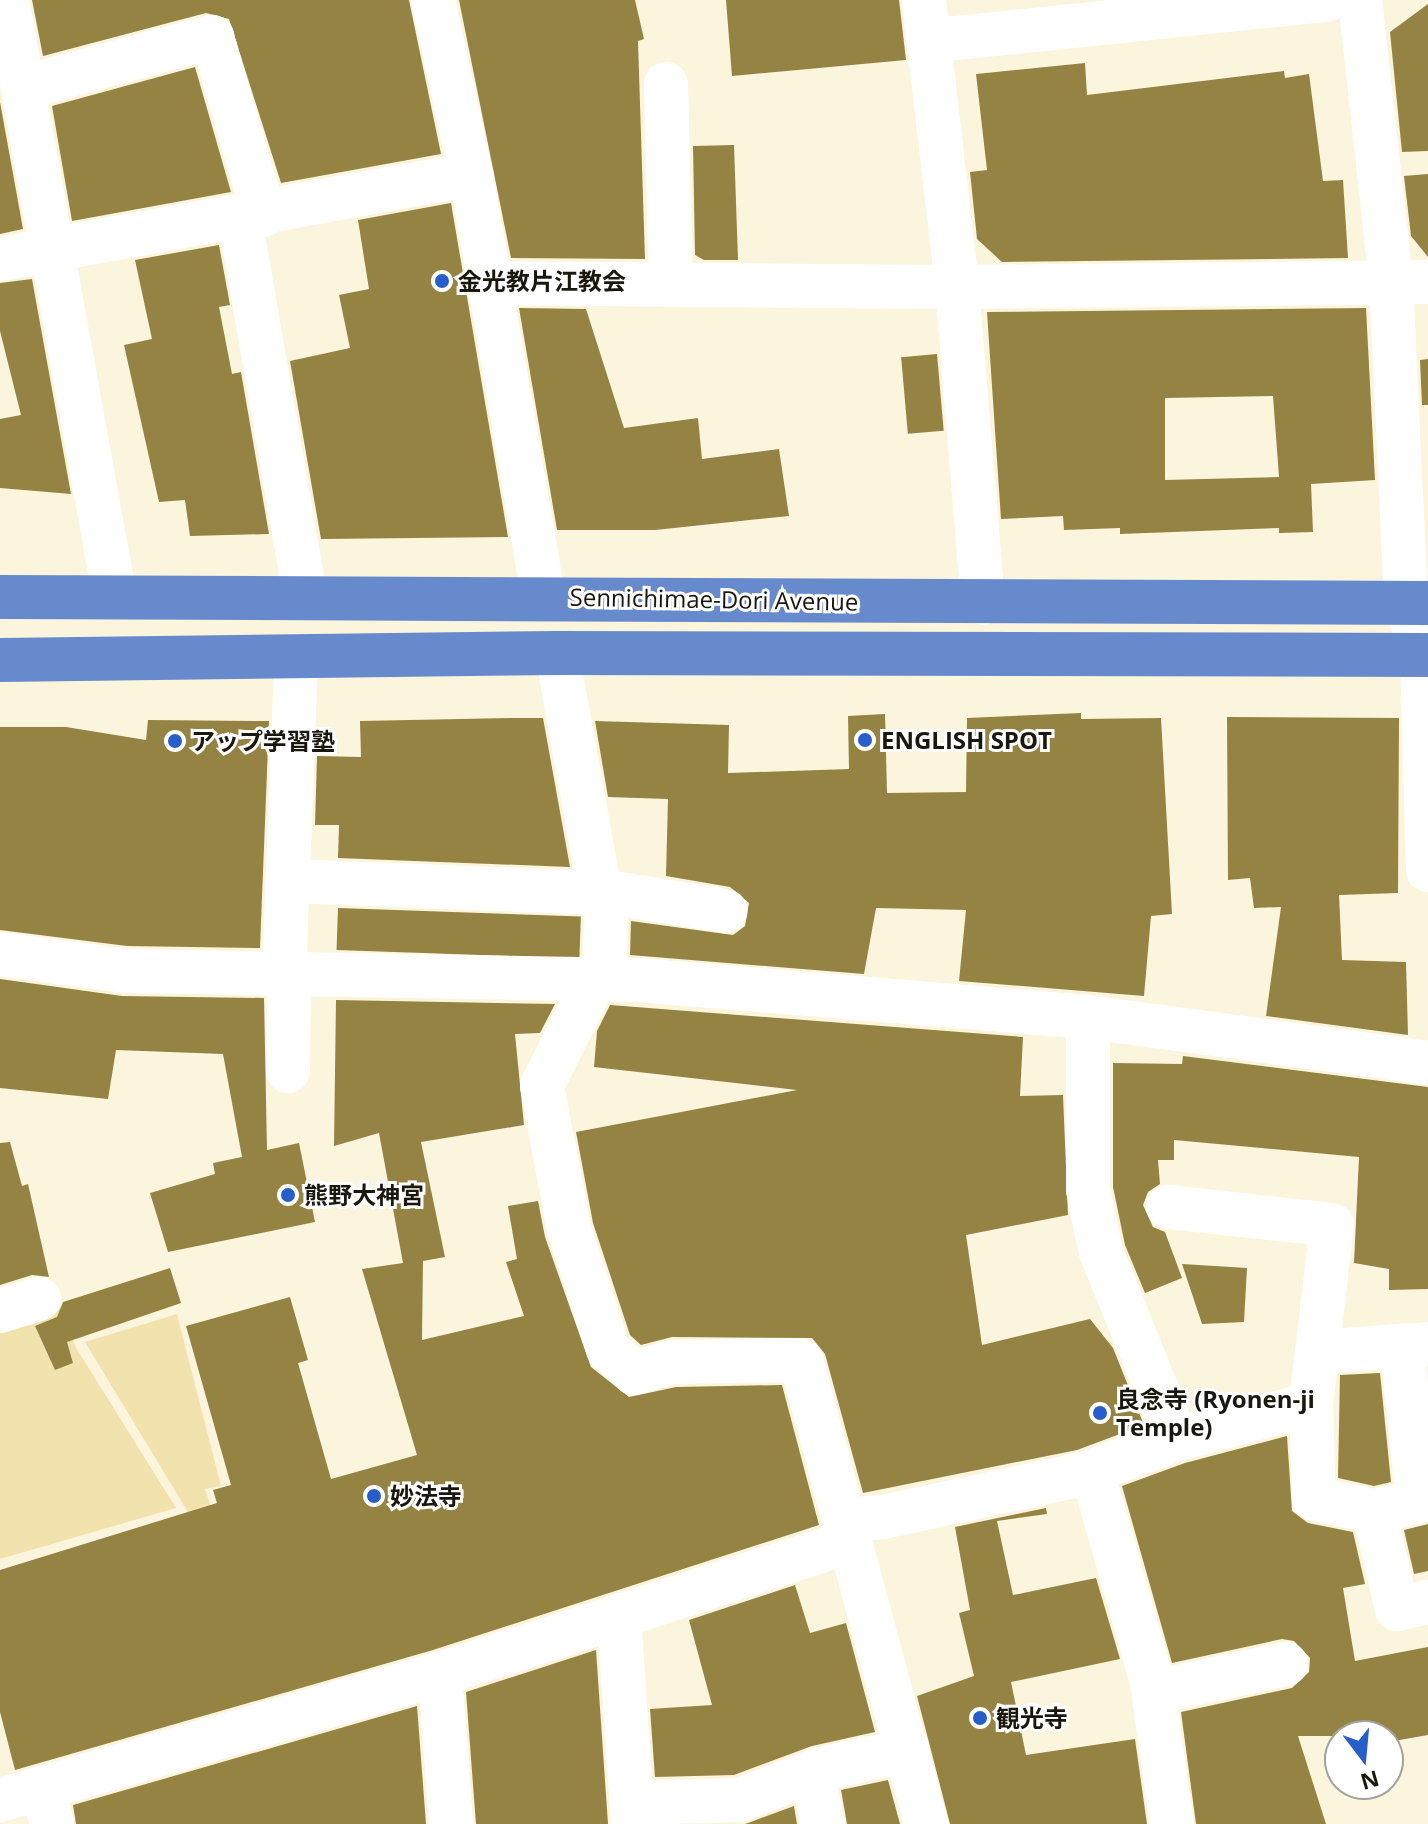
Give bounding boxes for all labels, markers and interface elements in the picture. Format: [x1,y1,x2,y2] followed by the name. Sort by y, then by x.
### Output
[458,267,626,295] place label: 金光教片江教会
[433,272,451,290] marker: 金光教片江教会
[569,582,859,616] street label: Sennichimae-Dori Avenue
[881,726,1052,754] place label: ENGLISH SPOT
[191,727,335,755] place label: アップ学習塾
[856,731,874,749] marker: ENGLISH SPOT
[166,732,184,750] marker: アップ学習塾
[304,1181,424,1209] place label: 熊野大神宮
[279,1186,297,1204] marker: 熊野大神宮
[1116,1385,1315,1441] place label: 良念寺 (Ryonen-ji Temple)
[1091,1404,1109,1422] marker: 良念寺 (Ryonen-ji Temple)
[390,1482,462,1510] place label: 妙法寺
[365,1487,383,1505] marker: 妙法寺
[996,1704,1068,1732] place label: 観光寺
[971,1709,989,1727] marker: 観光寺
[1324,1720,1404,1800] north arrow
[1357,1764,1383,1798] text: N

